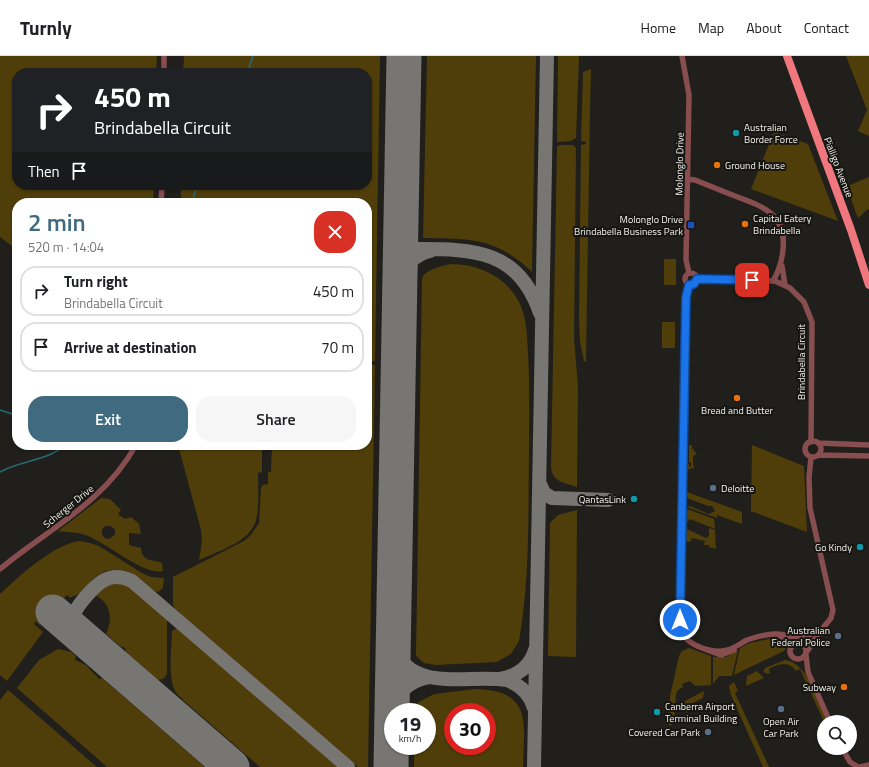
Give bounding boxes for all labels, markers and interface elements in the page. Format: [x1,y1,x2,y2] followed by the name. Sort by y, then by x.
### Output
[20,13,72,42] text: Turnly
[641,17,676,38] text: Home
[698,17,724,38] text: Map
[746,17,782,38] text: About
[804,17,849,38] text: Contact
[94,75,171,118] text: 450 m
[28,84,80,136] icon: right
[94,114,231,141] text: Brindabella Circuit
[744,120,798,147] place label: Australian Border Force
[731,128,741,138] marker: Australian Border Force
[671,132,688,196] street label: Molonglo Drive
[820,135,857,200] street label: Pialligo Avenue
[725,158,785,173] place label: Ground House
[28,160,60,183] text: Then
[68,160,90,182] icon: arrive
[712,160,722,170] marker: Ground House
[28,204,86,240] text: 2 min
[314,211,356,253] button: close
[753,211,811,238] place label: Capital Eatery Brindabella
[574,212,683,239] place label: Molonglo Drive Brindabella Business Park
[740,219,750,229] marker: Capital Eatery Brindabella
[686,220,696,230] marker: Molonglo Drive Brindabella Business Park
[28,237,104,257] text: 520 m · 14:04
[735,263,769,297] pin
[741,269,763,291] icon: arrive
[64,270,128,293] text: Turn right
[30,280,52,302] icon: right
[313,280,354,303] text: 450 m
[64,293,163,313] text: Brindabella Circuit
[794,324,809,400] street label: Brindabella Circuit
[30,336,52,358] icon: arrive
[64,336,197,359] text: Arrive at destination
[321,336,354,359] text: 70 m
[732,393,742,403] marker: Bread and Butter
[28,396,188,442] button: Exit
[196,396,356,442] button: Share
[701,403,774,418] place label: Bread and Butter
[40,481,97,532] street label: Scherger Drive
[721,481,754,496] place label: Deloitte
[708,483,718,493] marker: Deloitte
[579,492,626,507] place label: QantasLink
[629,494,639,504] marker: QantasLink
[815,540,852,555] place label: Go Kindy
[855,542,865,552] marker: Go Kindy
[659,599,701,641] position arrow
[772,623,830,650] place label: Australian Federal Police
[833,631,843,641] marker: Australian Federal Police
[803,680,836,695] place label: Subway
[839,682,849,692] marker: Subway
[665,699,737,726] place label: Canberra Airport Terminal Building
[444,703,496,755] speed limit sign: 30
[776,704,786,714] marker: Open Air Car Park
[652,707,662,717] marker: Canberra Airport Terminal Building
[399,708,421,739] text: 19
[763,714,800,741] place label: Open Air Car Park
[817,715,857,755] map controls
[817,715,857,755] button: search
[629,725,700,740] place label: Covered Car Park
[703,727,713,737] marker: Covered Car Park
[399,731,421,746] text: km/h

